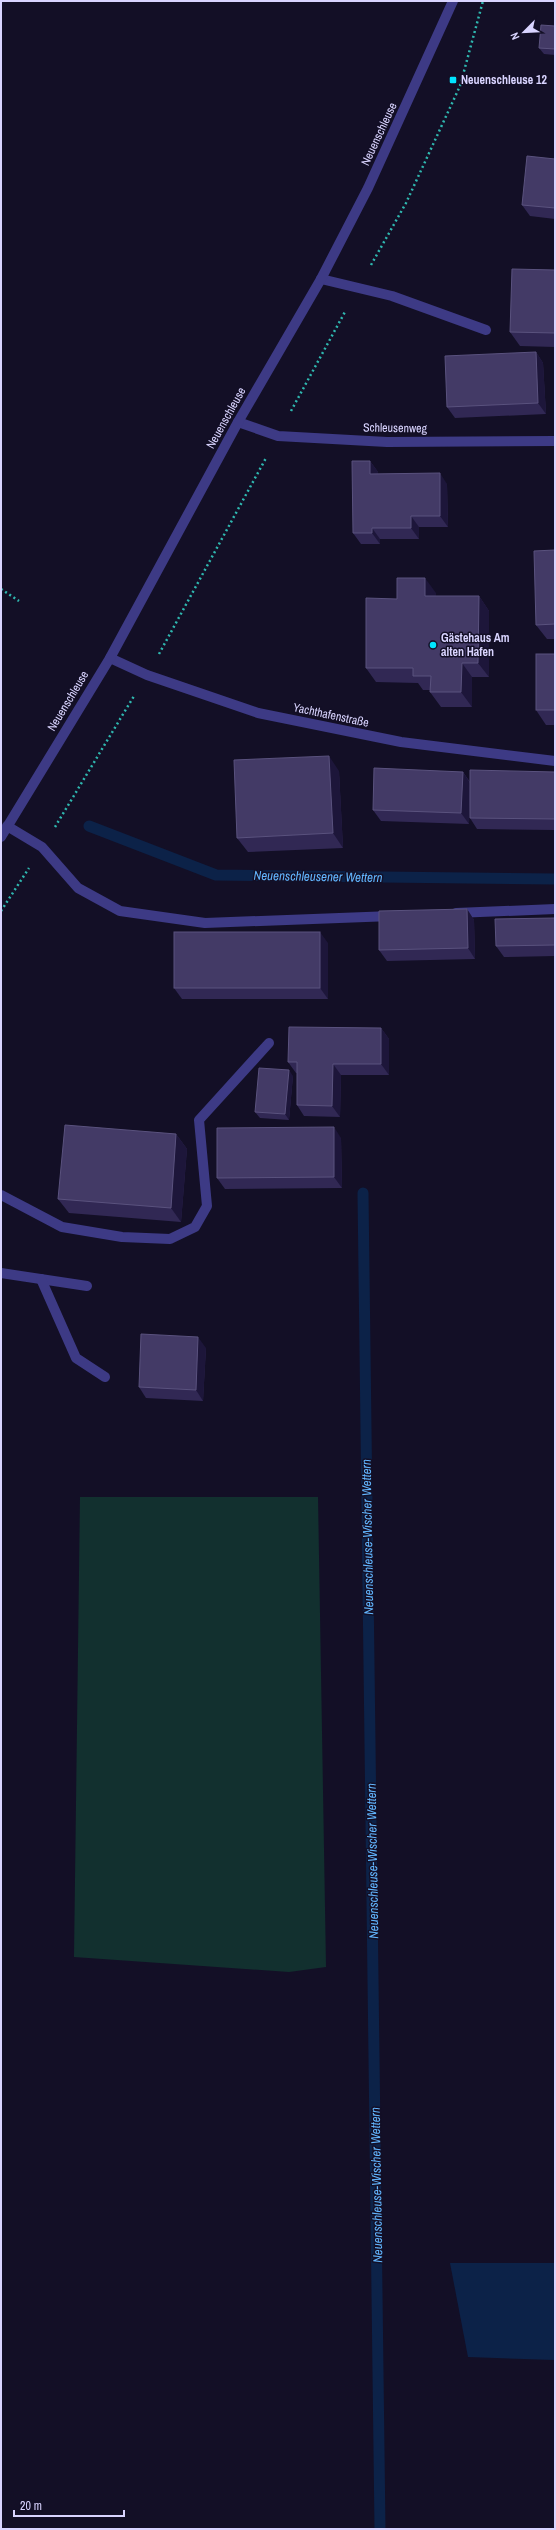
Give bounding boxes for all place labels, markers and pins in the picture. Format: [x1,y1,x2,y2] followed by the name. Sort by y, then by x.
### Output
[461,72,547,88] place label: Neuenschleuse 12
[448,75,458,85] marker: Neuenschleuse 12
[441,630,510,660] place label: Gästehaus Am alten Hafen
[428,640,438,650] marker: Gästehaus Am alten Hafen

